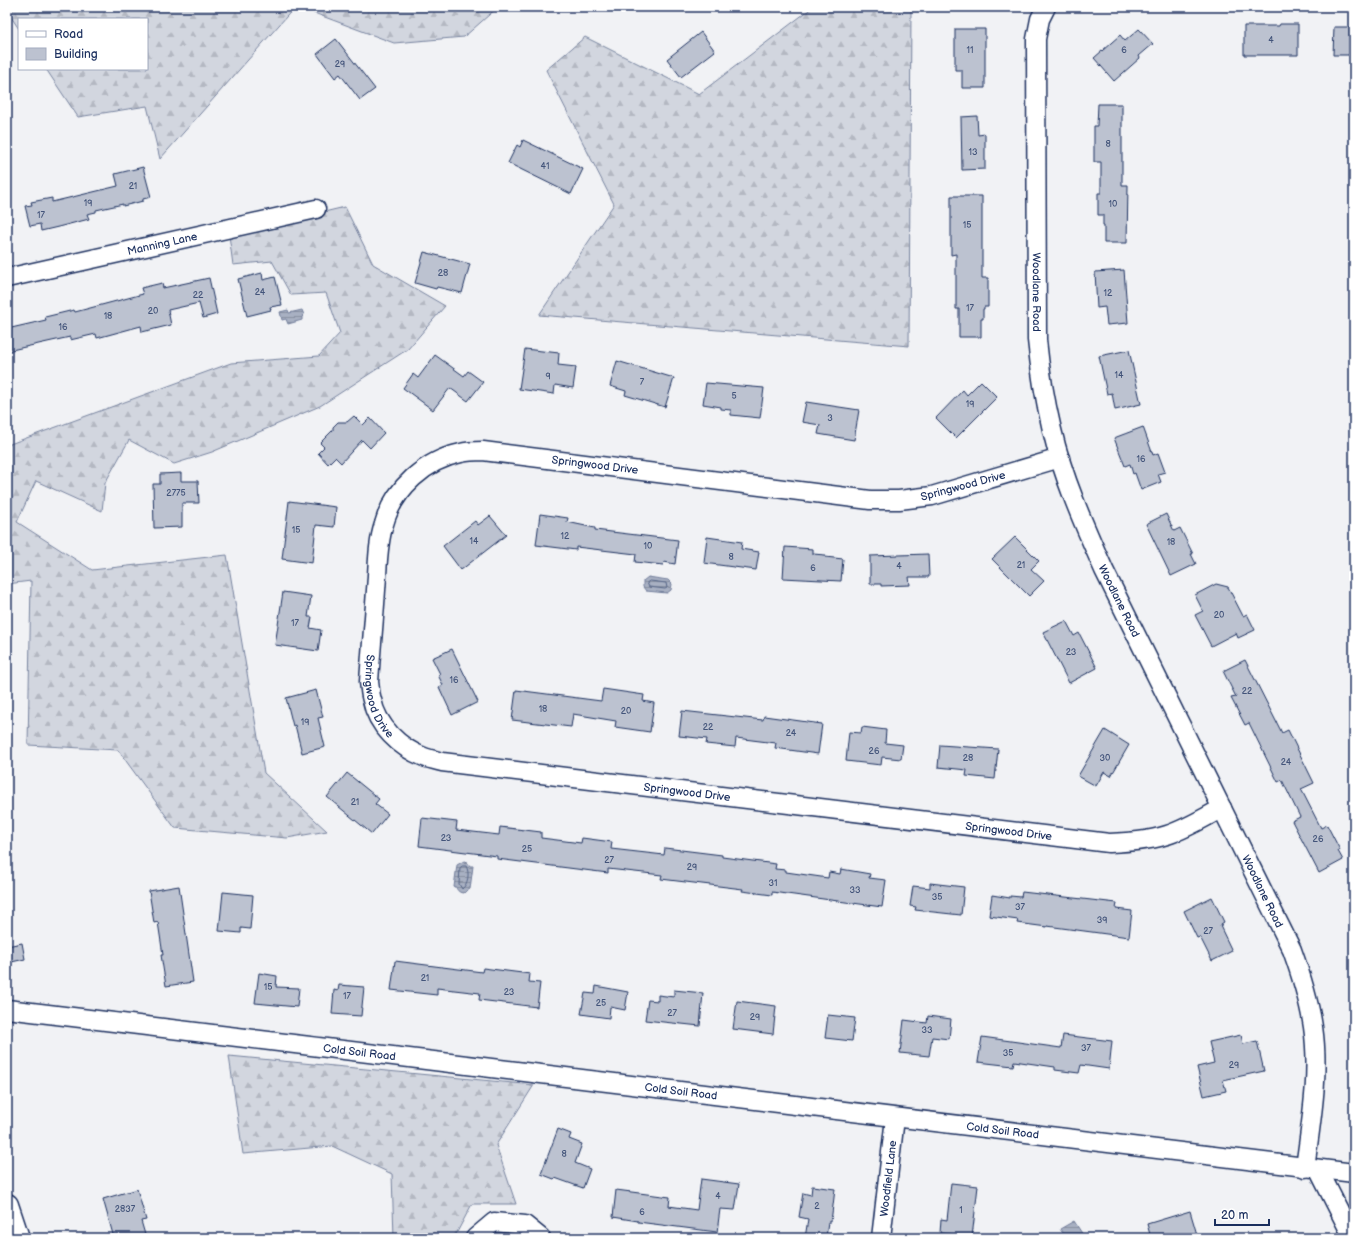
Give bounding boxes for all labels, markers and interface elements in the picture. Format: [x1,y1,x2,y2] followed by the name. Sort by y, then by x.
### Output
[18,18,148,70] legend
[54,27,83,42] text: Road
[1268,35,1274,46] house number: 4
[967,45,973,56] house number: 11
[1121,45,1127,56] house number: 6
[54,47,98,62] text: Building
[335,59,345,70] house number: 29
[1105,139,1111,150] house number: 8
[968,147,978,158] house number: 13
[541,161,549,172] house number: 41
[129,181,137,192] house number: 21
[84,198,92,209] house number: 19
[1109,199,1117,210] house number: 10
[37,210,46,221] house number: 17
[963,220,971,231] house number: 15
[126,229,199,257] street label: Manning Lane
[1030,253,1043,332] street label: Woodlane Road
[438,268,448,279] house number: 28
[255,287,266,298] house number: 24
[1104,288,1113,299] house number: 12
[193,290,204,301] house number: 22
[966,303,975,314] house number: 17
[148,306,158,317] house number: 20
[104,311,112,322] house number: 18
[59,322,68,333] house number: 16
[1115,370,1124,381] house number: 14
[545,371,551,382] house number: 9
[640,377,645,388] house number: 7
[731,391,737,402] house number: 5
[966,399,974,410] house number: 19
[827,413,833,424] house number: 3
[551,453,639,477] street label: Springwood Drive
[1137,454,1146,465] house number: 16
[919,468,1007,504] street label: Springwood Drive
[166,488,186,499] house number: 2775
[292,525,300,536] house number: 15
[561,531,570,542] house number: 12
[470,536,479,547] house number: 14
[1167,537,1175,548] house number: 18
[644,541,652,552] house number: 10
[728,552,734,563] house number: 8
[1017,560,1025,571] house number: 21
[896,561,902,572] house number: 4
[810,563,816,574] house number: 6
[1096,563,1143,639] street label: Woodlane Road
[1214,610,1224,621] house number: 20
[291,618,300,629] house number: 17
[1066,647,1077,658] house number: 23
[362,654,397,741] street label: Springwood Drive
[450,675,459,686] house number: 16
[1242,686,1253,697] house number: 22
[539,704,547,715] house number: 18
[621,706,631,717] house number: 20
[301,717,309,728] house number: 19
[703,722,714,733] house number: 22
[786,728,797,739] house number: 24
[869,746,880,757] house number: 26
[963,753,973,764] house number: 28
[1100,753,1110,764] house number: 30
[1281,757,1292,768] house number: 24
[643,780,732,804] street label: Springwood Drive
[351,797,359,808] house number: 21
[965,819,1053,843] street label: Springwood Drive
[441,833,452,844] house number: 23
[1313,834,1324,845] house number: 26
[522,844,532,855] house number: 25
[1240,853,1286,930] street label: Woodlane Road
[604,855,614,866] house number: 27
[687,862,697,873] house number: 29
[768,878,778,889] house number: 31
[849,885,861,896] house number: 33
[932,892,942,903] house number: 35
[1015,902,1026,913] house number: 37
[1097,915,1107,926] house number: 39
[1203,926,1213,937] house number: 27
[421,973,429,984] house number: 21
[264,982,272,993] house number: 15
[504,987,515,998] house number: 23
[343,991,352,1002] house number: 17
[596,998,606,1009] house number: 25
[667,1008,677,1019] house number: 27
[750,1012,760,1023] house number: 29
[921,1025,933,1036] house number: 33
[322,1041,396,1063] street label: Cold Soil Road
[1081,1043,1092,1054] house number: 37
[1003,1048,1013,1059] house number: 35
[1229,1060,1239,1071] house number: 29
[644,1080,718,1102] street label: Cold Soil Road
[966,1119,1040,1141] street label: Cold Soil Road
[877,1139,899,1217] street label: Woodfield Lane
[561,1149,567,1160] house number: 8
[715,1191,721,1202] house number: 4
[814,1201,820,1212] house number: 2
[1215,1201,1269,1227] scale bar
[115,1204,136,1215] house number: 2837
[959,1205,963,1216] house number: 1
[639,1207,645,1218] house number: 6
[1221,1208,1248,1223] text: 20 m

